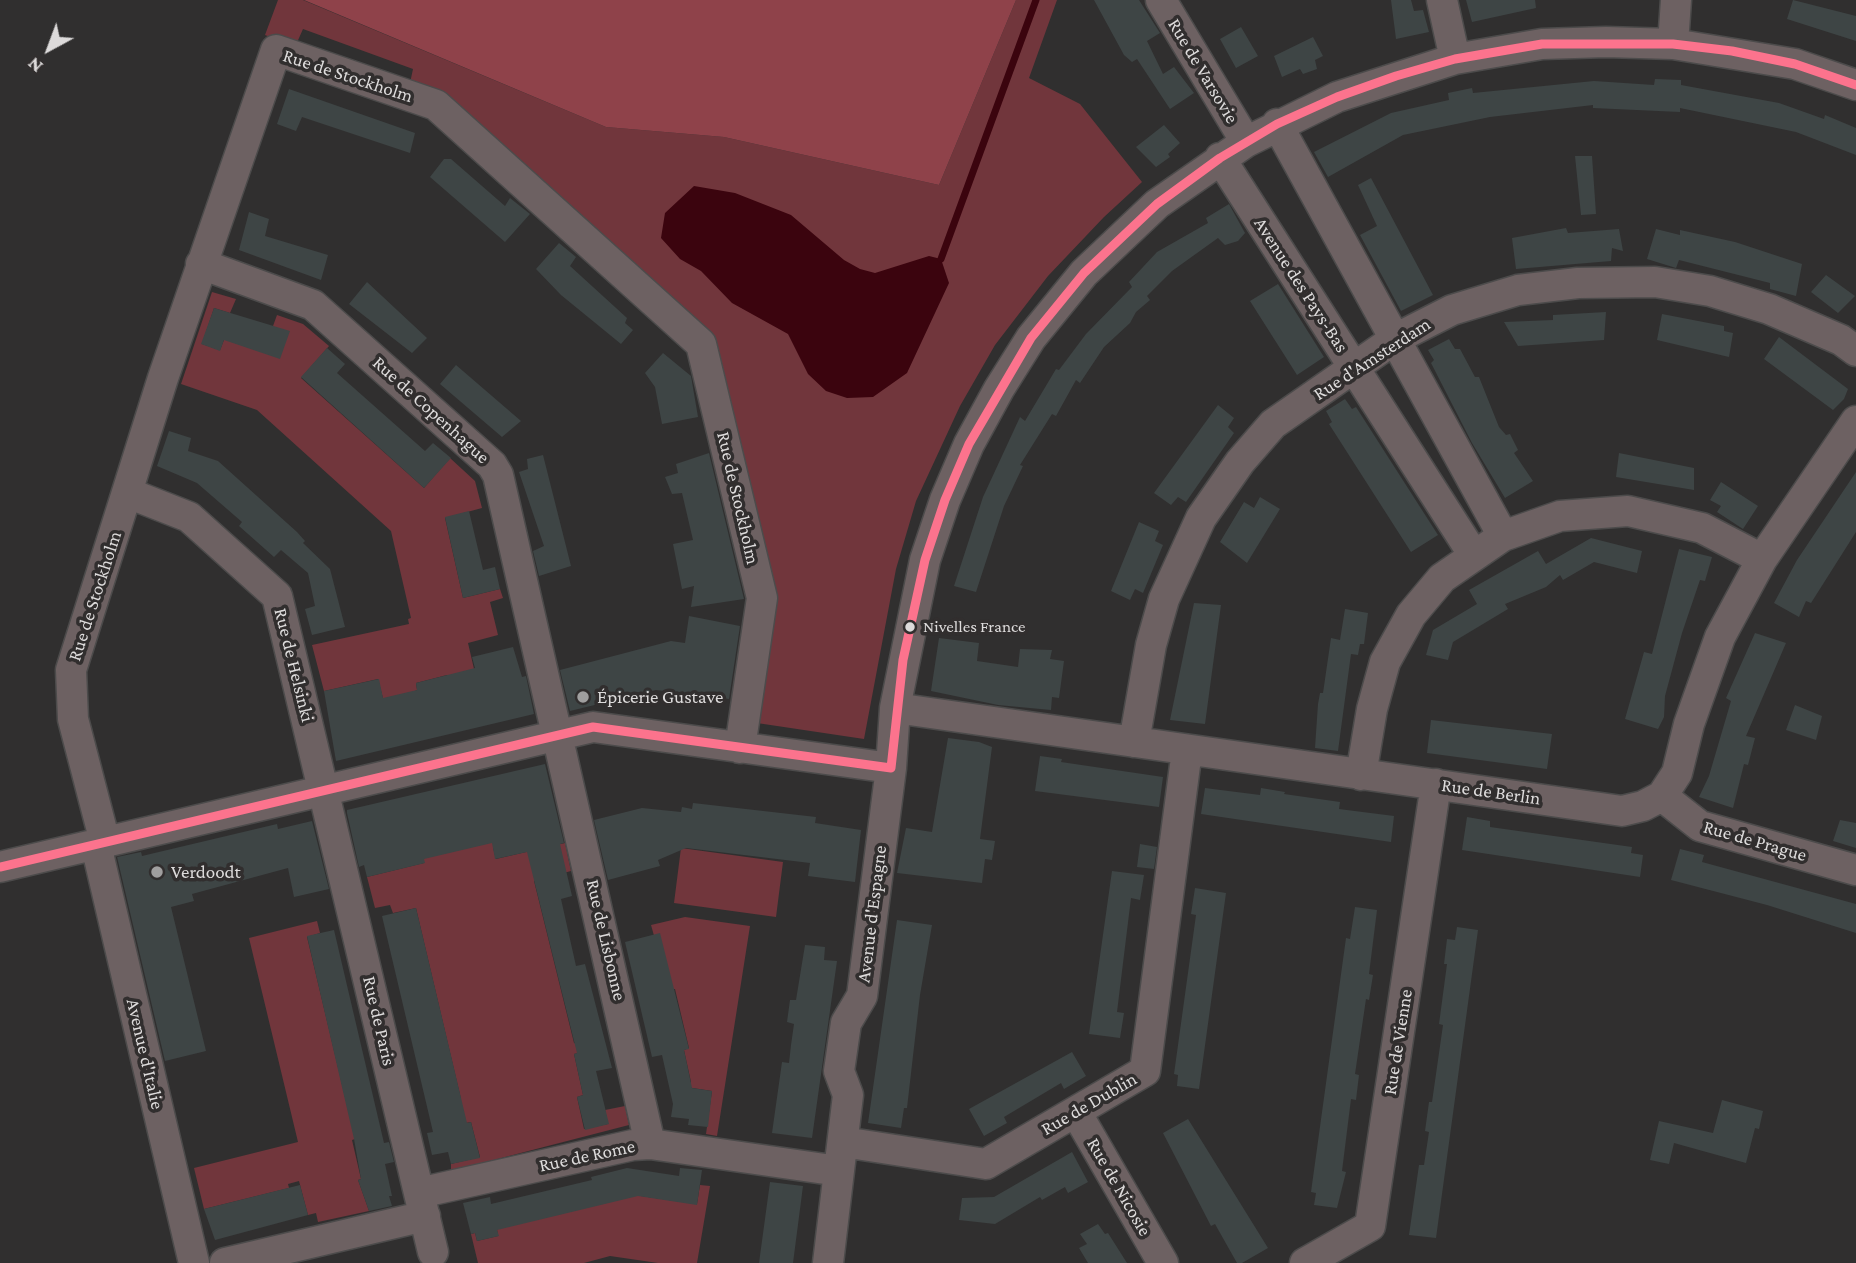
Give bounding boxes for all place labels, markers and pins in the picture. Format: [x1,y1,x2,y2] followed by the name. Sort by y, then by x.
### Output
[923,617,1025,637] place label: Nivelles France
[903,620,917,634] marker: Nivelles France
[597,686,723,708] place label: Épicerie Gustave
[575,689,591,705] marker: Épicerie Gustave
[171,861,241,883] place label: Verdoodt
[149,864,165,880] marker: Verdoodt

